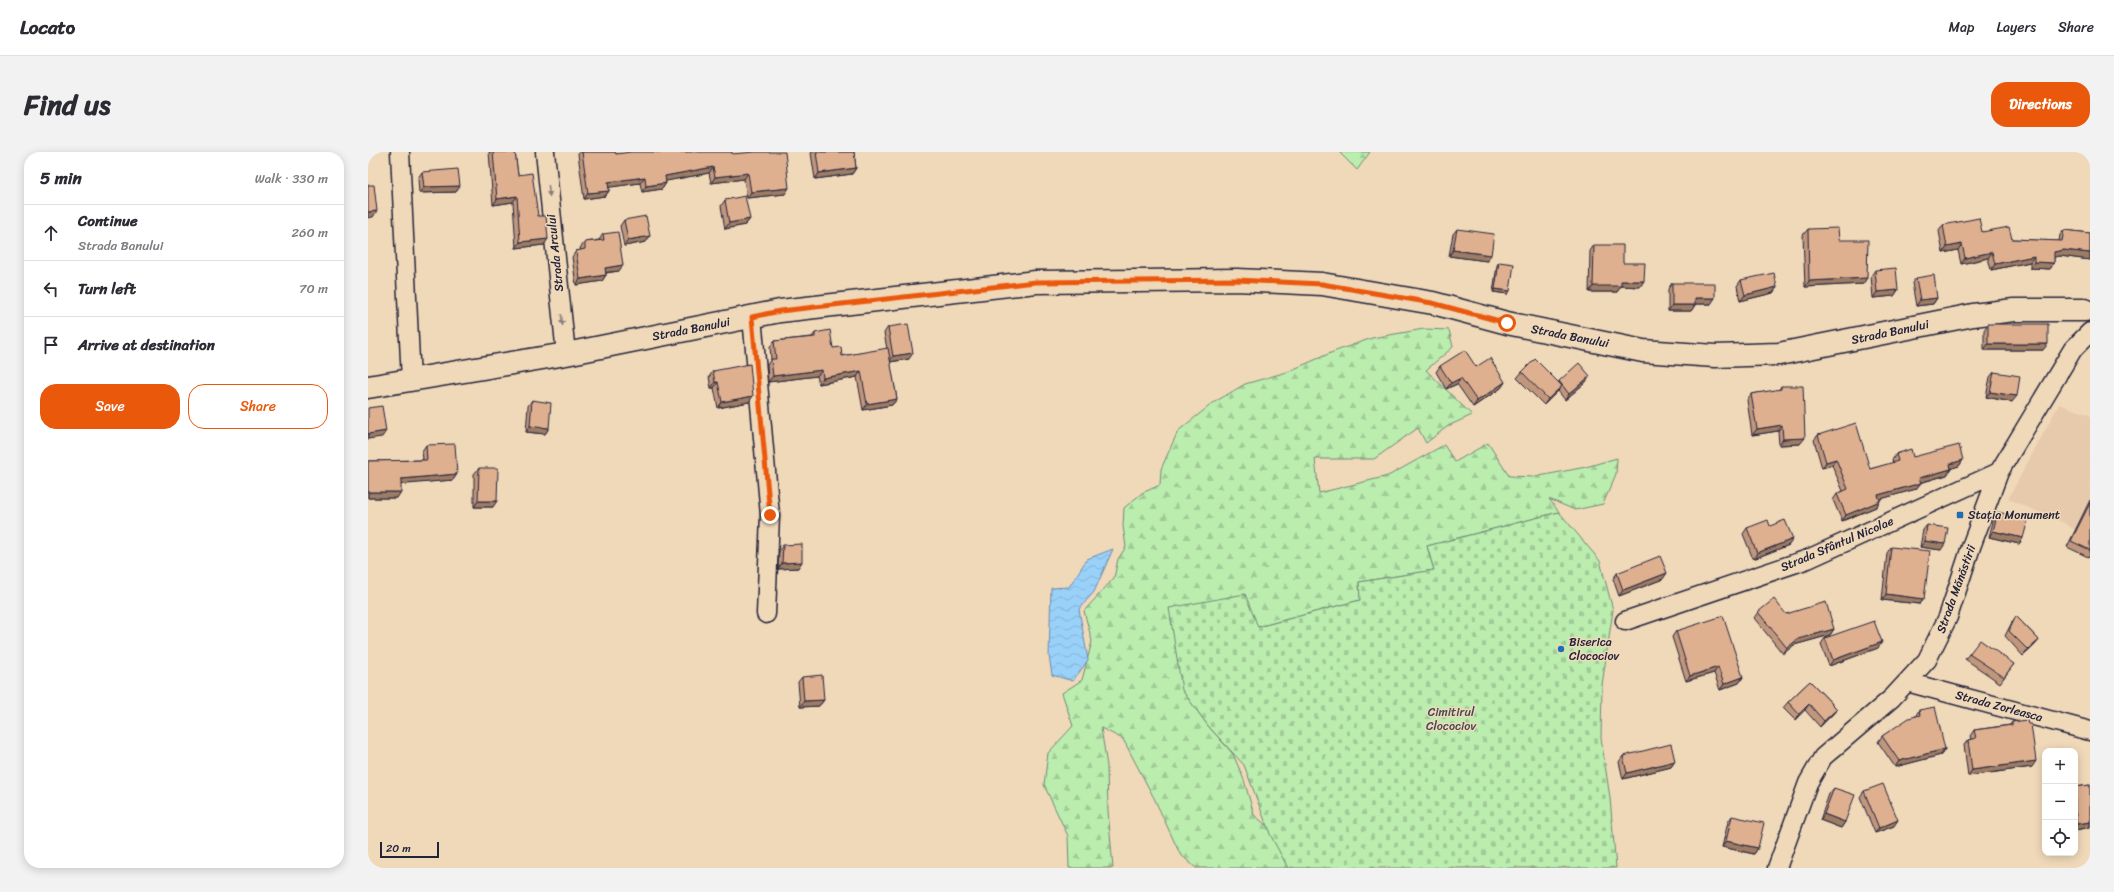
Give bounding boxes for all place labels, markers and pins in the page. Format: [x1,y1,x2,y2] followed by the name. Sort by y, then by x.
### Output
[1968,504,2060,526] place label: Stația Monument
[1955,510,1965,520] marker: Stația Monument
[1569,631,1620,667] place label: Biserica Clocociov
[1556,644,1566,654] marker: Biserica Clocociov

